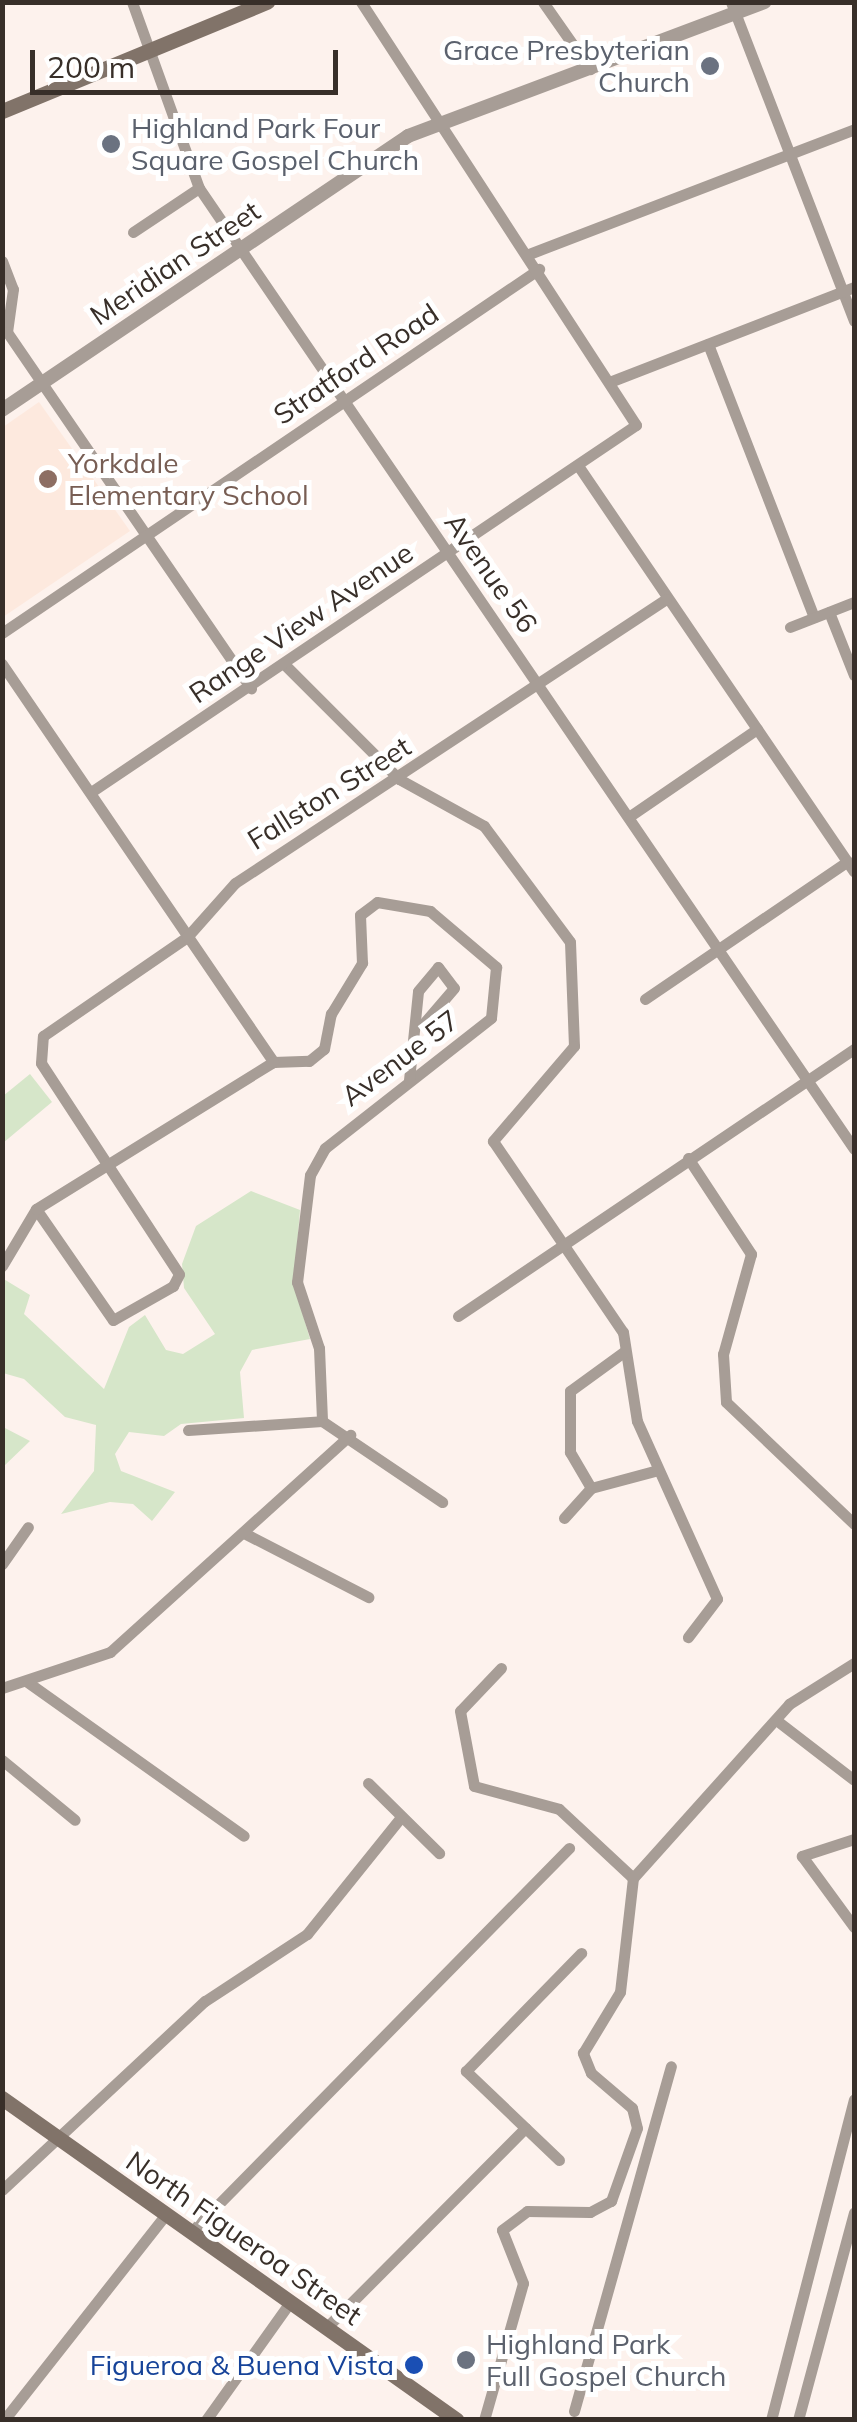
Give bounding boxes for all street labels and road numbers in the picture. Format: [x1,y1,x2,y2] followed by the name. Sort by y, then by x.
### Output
[84,194,266,332] street label: Meridian Street
[267,296,445,432] street label: Stratford Road
[438,507,544,639] street label: Avenue 56
[183,536,419,710] street label: Range View Avenue
[241,730,417,856] street label: Fallston Street
[335,1003,465,1113] street label: Avenue 57
[120,2144,368,2332] street label: North Figueroa Street

